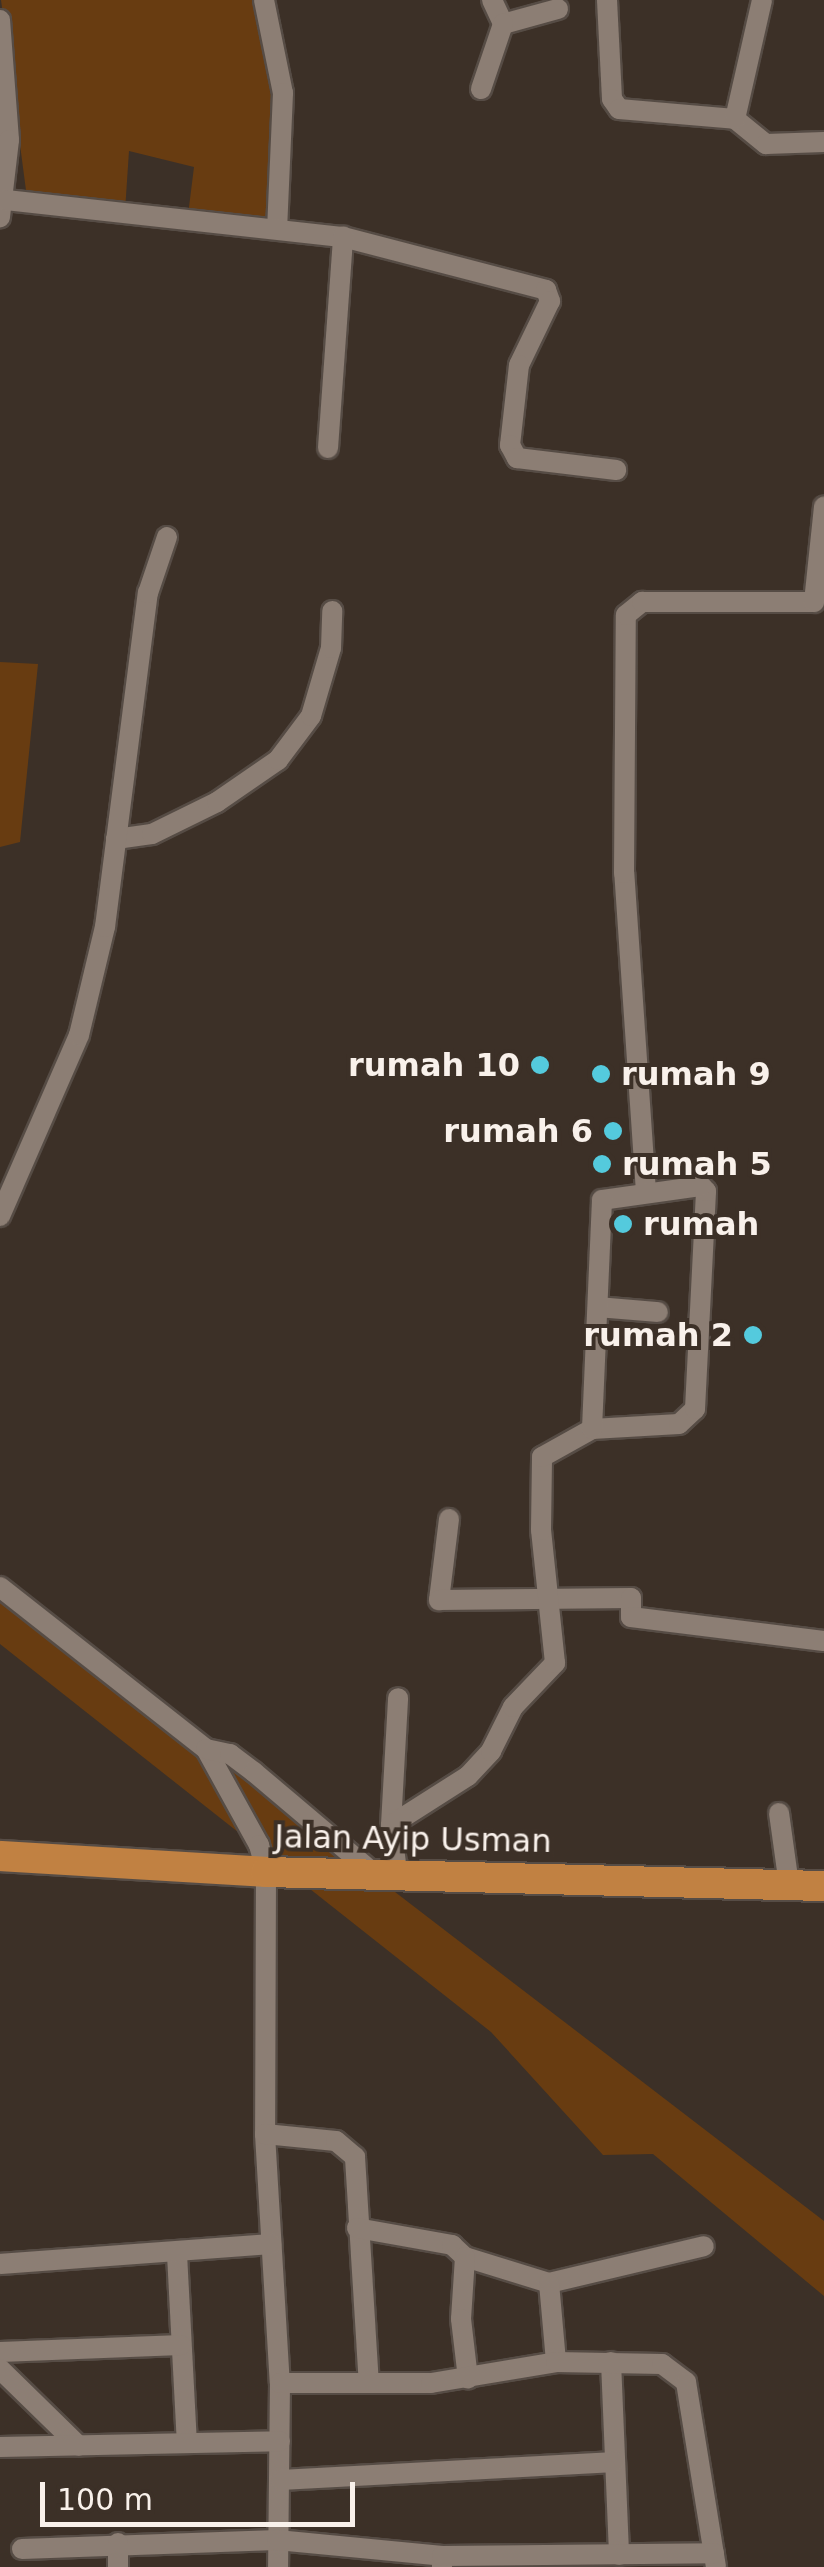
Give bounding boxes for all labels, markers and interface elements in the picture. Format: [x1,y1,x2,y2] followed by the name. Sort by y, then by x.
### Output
[348,1046,520,1084] place label: rumah 10
[529,1054,551,1076] marker: rumah 10
[621,1055,771,1093] place label: rumah 9
[590,1063,612,1085] marker: rumah 9
[443,1112,593,1150] place label: rumah 6
[602,1120,624,1142] marker: rumah 6
[622,1145,772,1183] place label: rumah 5
[591,1153,613,1175] marker: rumah 5
[643,1205,759,1243] place label: rumah
[612,1213,634,1235] marker: rumah
[583,1316,733,1354] place label: rumah 2
[742,1324,764,1346] marker: rumah 2
[274,1817,552,1861] street label: Jalan Ayip Usman
[45,2462,360,2524] scale bar
[57,2482,153,2517] text: 100 m

